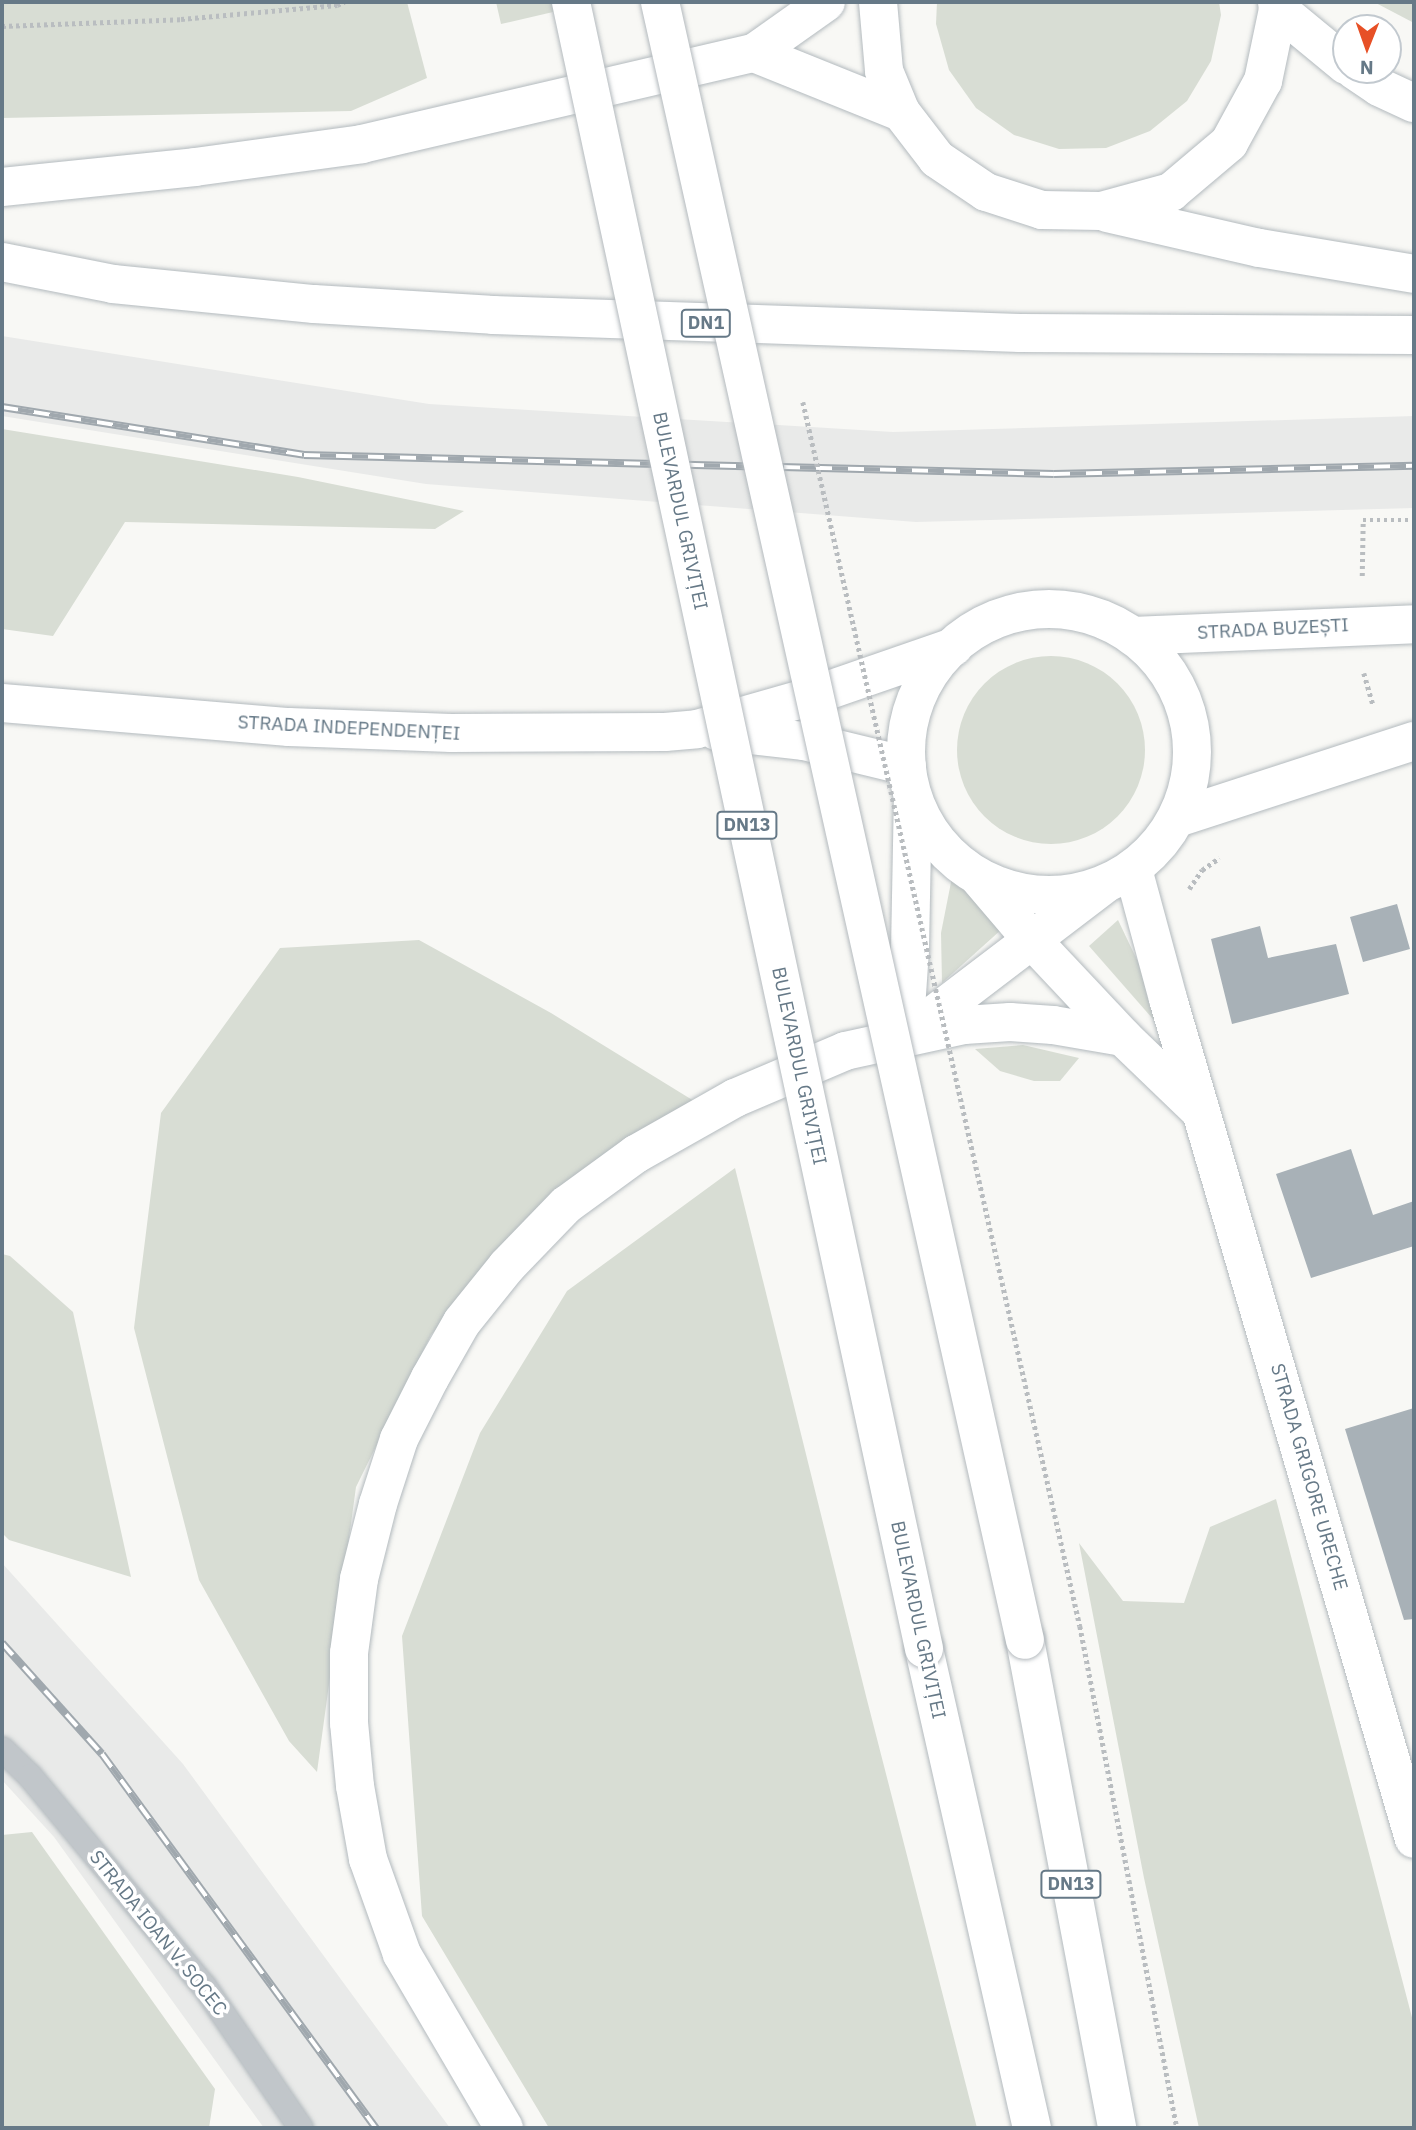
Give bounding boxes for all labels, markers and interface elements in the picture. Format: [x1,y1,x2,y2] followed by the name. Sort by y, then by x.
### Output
[1332,14,1402,84] north arrow
[1360,56,1374,80] text: N
[680,309,732,338] road number: DN1
[648,410,712,612] street label: BULEVARDUL GRIVIȚEI
[1197,614,1349,644] street label: STRADA BUZEȘTI
[237,711,461,745] street label: STRADA INDEPENDENȚEI
[716,810,778,840] road number: DN13
[767,965,831,1167] street label: BULEVARDUL GRIVIȚEI
[1266,1361,1352,1593] street label: STRADA GRIGORE URECHE
[886,1519,950,1721] street label: BULEVARDUL GRIVIȚEI
[85,1846,231,2020] street label: STRADA IOAN V. SOCEC
[1040,1870,1102,1898] road number: DN13

